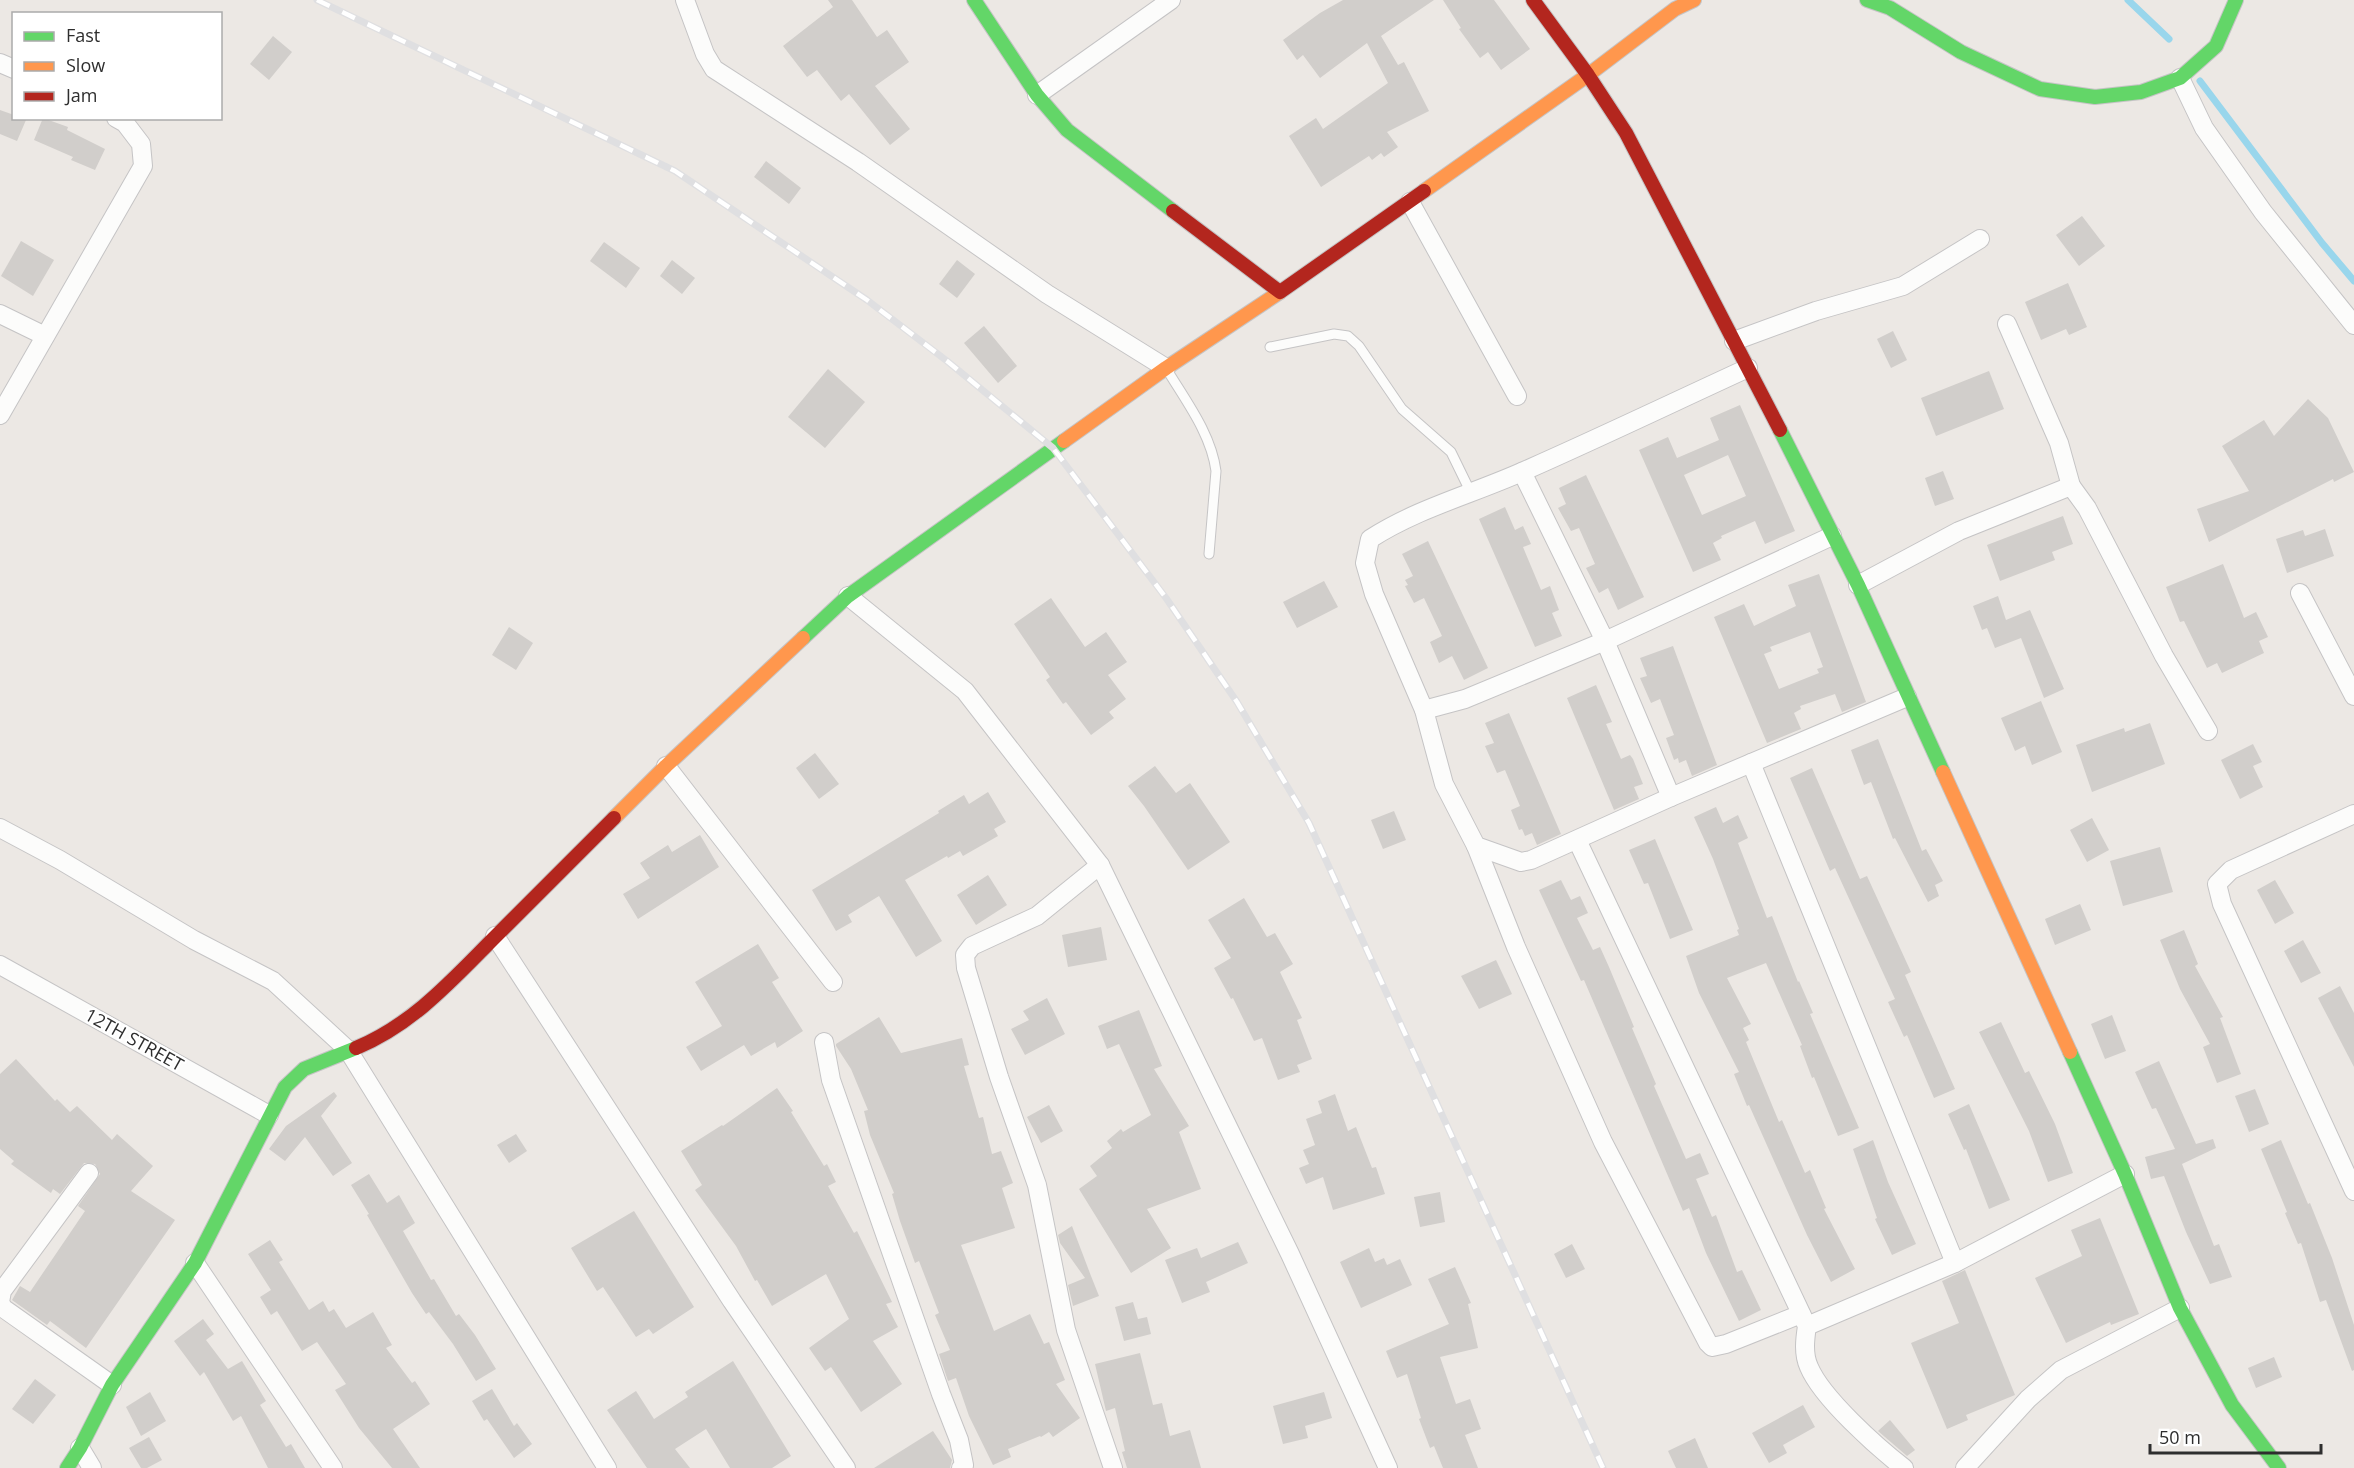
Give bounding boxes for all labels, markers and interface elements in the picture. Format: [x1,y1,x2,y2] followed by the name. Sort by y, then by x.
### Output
[12,12,222,120] legend
[66,23,100,47] text: Fast
[66,53,105,77] text: Slow
[64,83,98,107] text: Jam
[81,1002,188,1076] street label: 12TH STREET
[2150,1417,2321,1455] scale bar
[2159,1425,2201,1449] text: 50 m

